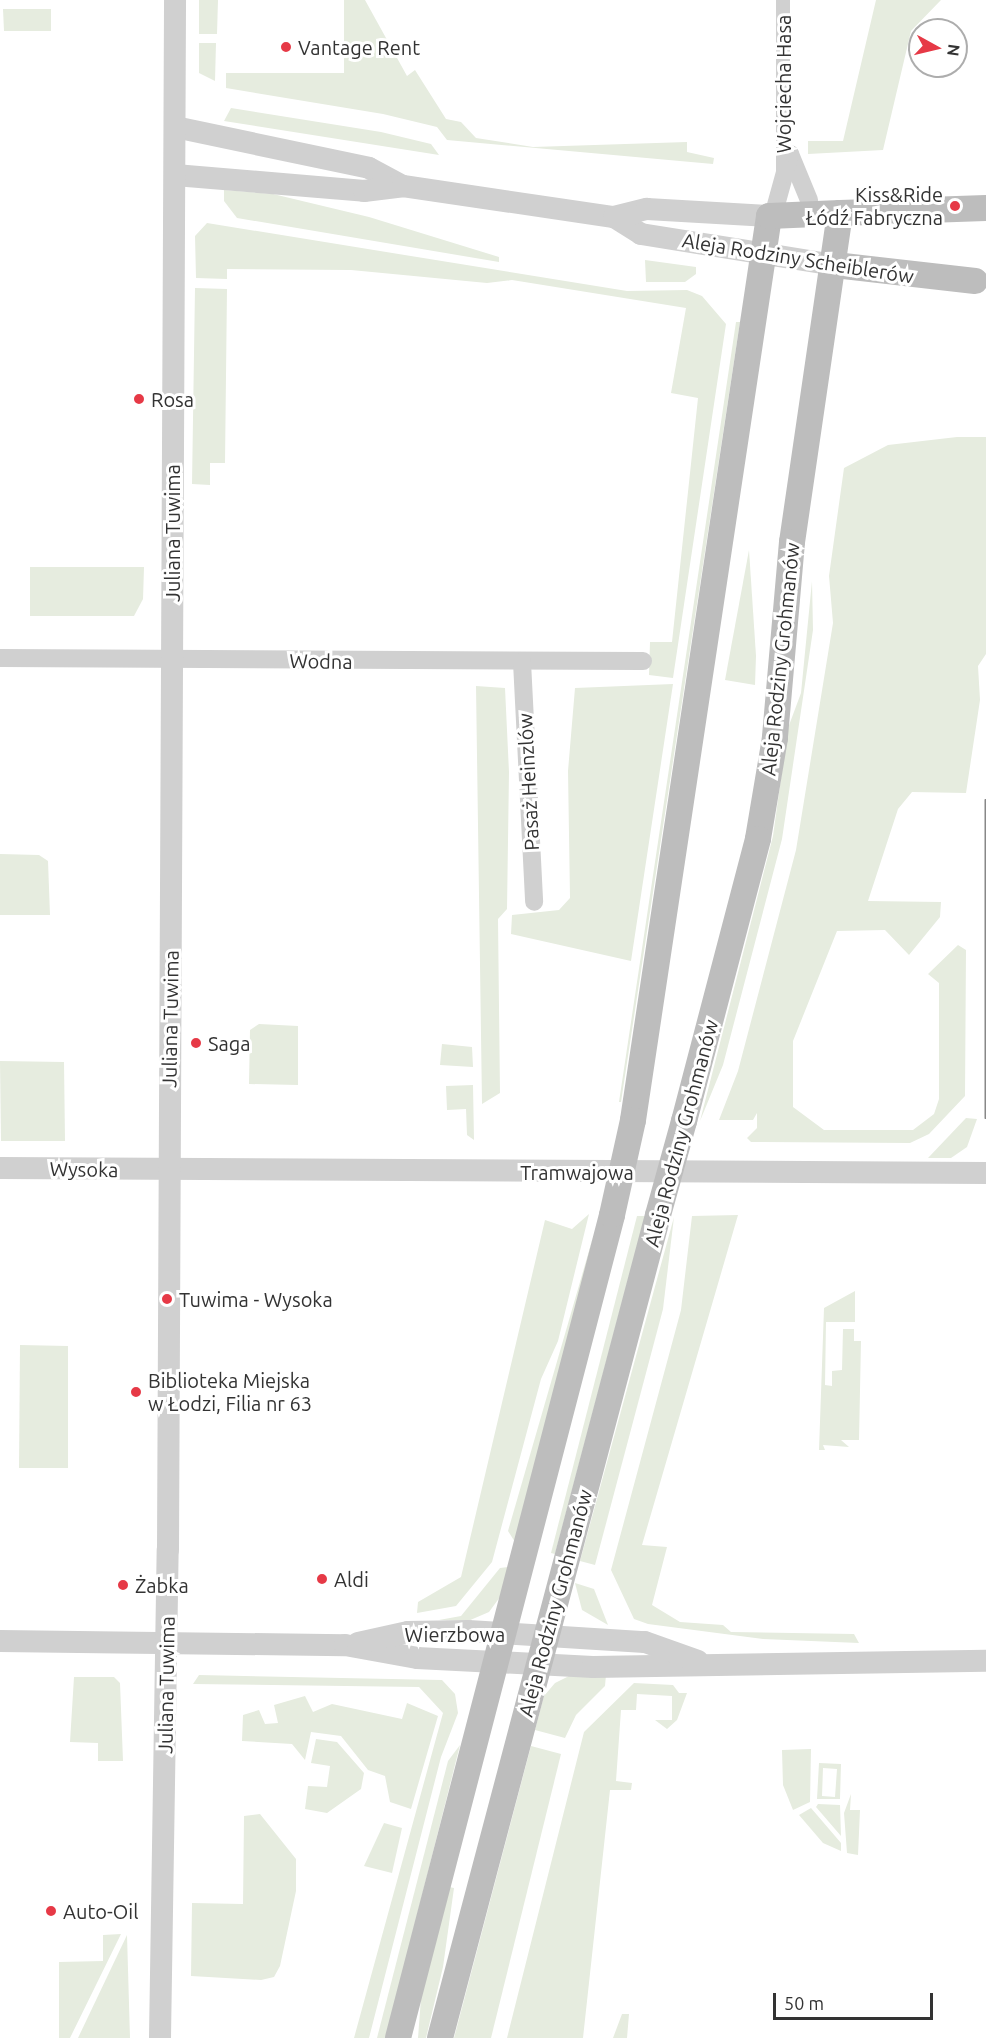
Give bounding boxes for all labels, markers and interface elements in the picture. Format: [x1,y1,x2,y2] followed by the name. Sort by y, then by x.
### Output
[771,15,795,153] street label: Wojciecha Hasa
[908,18,968,78] north arrow
[298,35,420,59] place label: Vantage Rent
[279,40,293,54] marker: Vantage Rent
[944,43,964,57] text: N
[806,183,943,230] place label: Kiss&Ride Łódź Fabryczna
[948,199,962,213] marker: Kiss&Ride Łódź Fabryczna
[680,228,916,288] street label: Aleja Rodziny Scheiblerów
[151,387,194,411] place label: Rosa
[132,392,146,406] marker: Rosa
[160,464,184,602] street label: Juliana Tuwima
[756,541,804,777] street label: Aleja Rodziny Grohmanów
[289,648,353,674] street label: Wodna
[512,713,544,851] street label: Pasaż Heinzlów
[157,950,183,1088] street label: Juliana Tuwima
[639,1017,723,1249] street label: Aleja Rodziny Grohmanów
[208,1031,251,1055] place label: Saga
[189,1036,203,1050] marker: Saga
[49,1156,119,1182] street label: Wysoka
[520,1160,634,1184] street label: Tramwajowa
[179,1287,333,1311] place label: Tuwima - Wysoka
[160,1292,174,1306] marker: Tuwima - Wysoka
[148,1368,312,1415] place label: Biblioteka Miejska w Łodzi, Filia nr 63
[129,1385,143,1399] marker: Biblioteka Miejska w Łodzi, Filia nr 63
[513,1487,597,1719] street label: Aleja Rodziny Grohmanów
[334,1567,369,1591] place label: Aldi
[315,1572,329,1586] marker: Aldi
[135,1573,189,1597] place label: Żabka
[116,1578,130,1592] marker: Żabka
[153,1616,179,1754] street label: Juliana Tuwima
[405,1622,505,1646] street label: Wierzbowa
[63,1899,138,1923] place label: Auto-Oil
[44,1904,58,1918] marker: Auto-Oil
[776,1981,936,2019] scale bar
[784,1993,824,2013] text: 50 m

